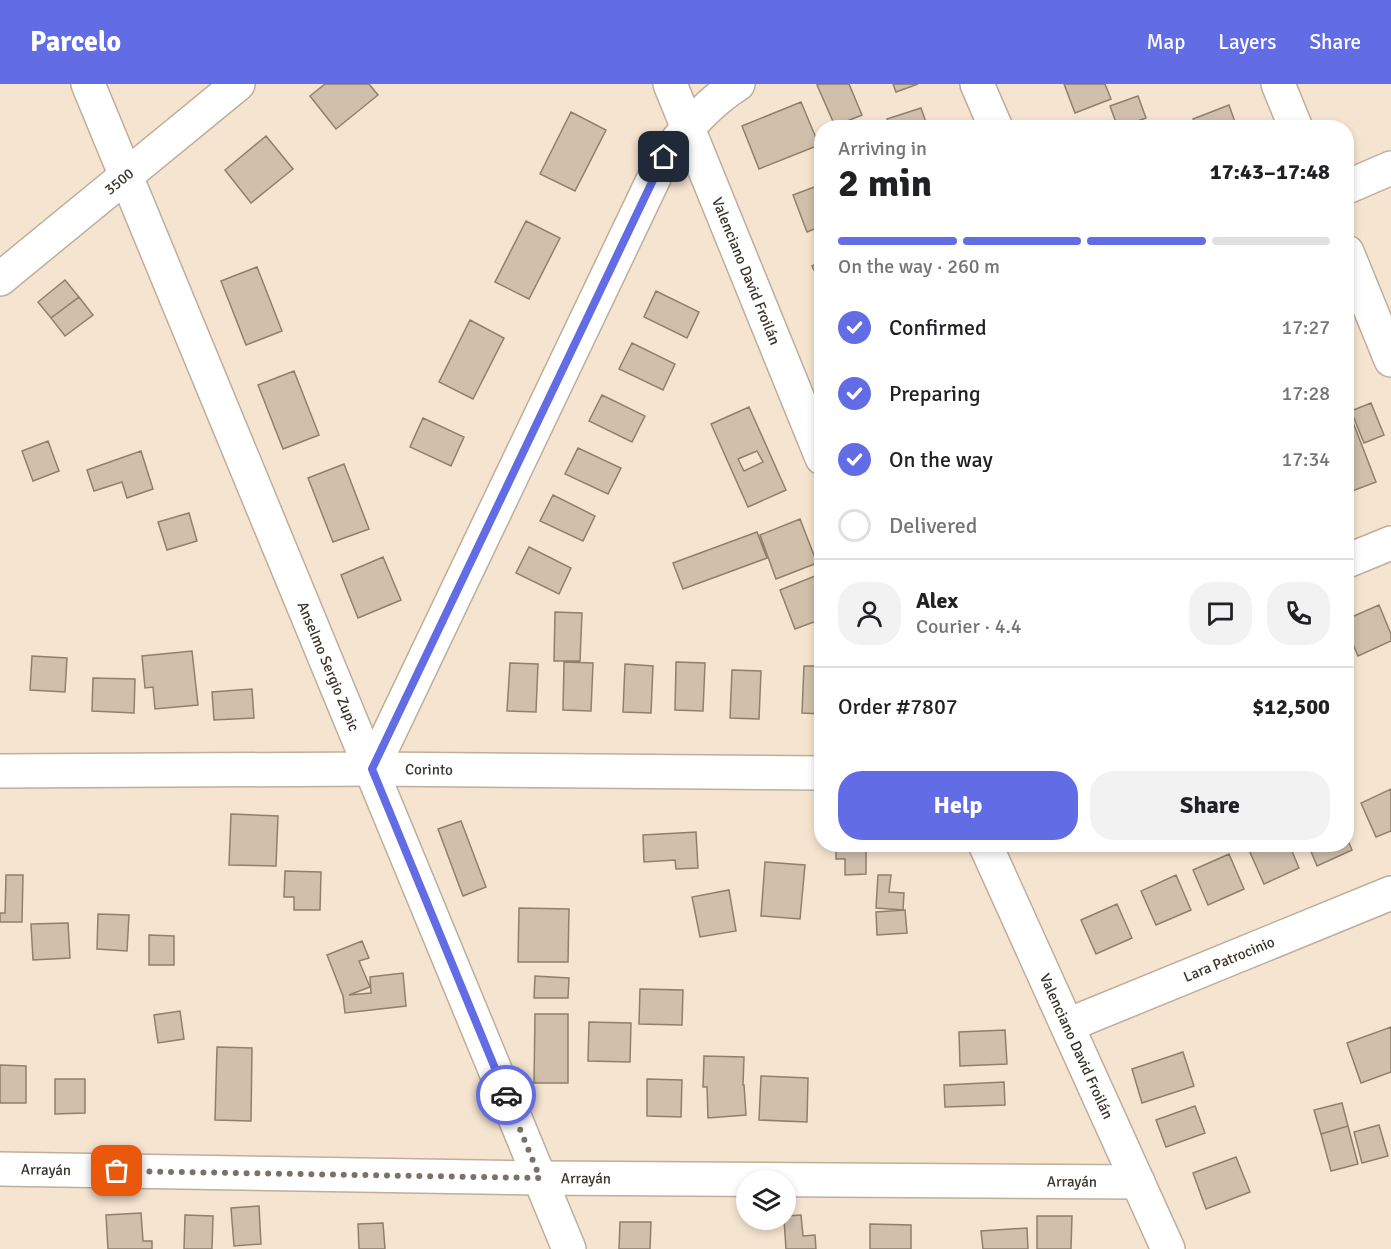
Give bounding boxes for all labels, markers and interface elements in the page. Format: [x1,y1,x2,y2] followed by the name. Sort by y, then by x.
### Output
[30,25,121,59] text: Parcelo
[1147,29,1185,55] text: Map
[1218,29,1276,55] text: Layers
[1309,29,1361,55] text: Share
[638,131,689,182] pin
[838,136,927,161] text: Arriving in
[647,140,680,173] icon: home
[1210,158,1330,185] text: 17:43–17:48
[838,159,932,207] text: 2 min
[101,164,137,199] street label: 3500
[708,195,784,348] street label: Valenciano David Froilán
[838,254,1000,279] text: On the way · 260 m
[838,311,871,344] icon: check
[889,314,987,341] text: Confirmed
[1281,315,1330,340] text: 17:27
[838,377,871,410] icon: check
[889,380,981,407] text: Preparing
[1281,381,1330,406] text: 17:28
[838,443,871,476] icon: check
[889,446,993,473] text: On the way
[1281,447,1330,472] text: 17:34
[889,512,977,539] text: Delivered
[838,582,901,645] button: person
[1189,582,1252,645] button: chat
[1267,582,1330,645] button: phone
[916,587,958,614] text: Alex
[294,599,363,734] street label: Anselmo Sergio Zupic
[916,614,1022,639] text: Courier · 4.4
[838,693,958,720] text: Order #7807
[1252,693,1330,720] text: $12,500
[405,760,453,779] street label: Corinto
[838,771,1078,840] button: Help
[1090,771,1330,840] button: Share
[1181,932,1278,986] street label: Lara Patrocinio
[1036,971,1117,1122] street label: Valenciano David Froilán
[476,1065,536,1125] courier
[490,1079,523,1112] icon: car
[91,1145,142,1196] pin
[100,1154,133,1187] icon: bag
[21,1160,71,1179] street label: Arrayán
[561,1169,611,1187] street label: Arrayán
[736,1170,796,1230] map controls
[736,1170,796,1230] button: layers
[1047,1172,1097,1191] street label: Arrayán

